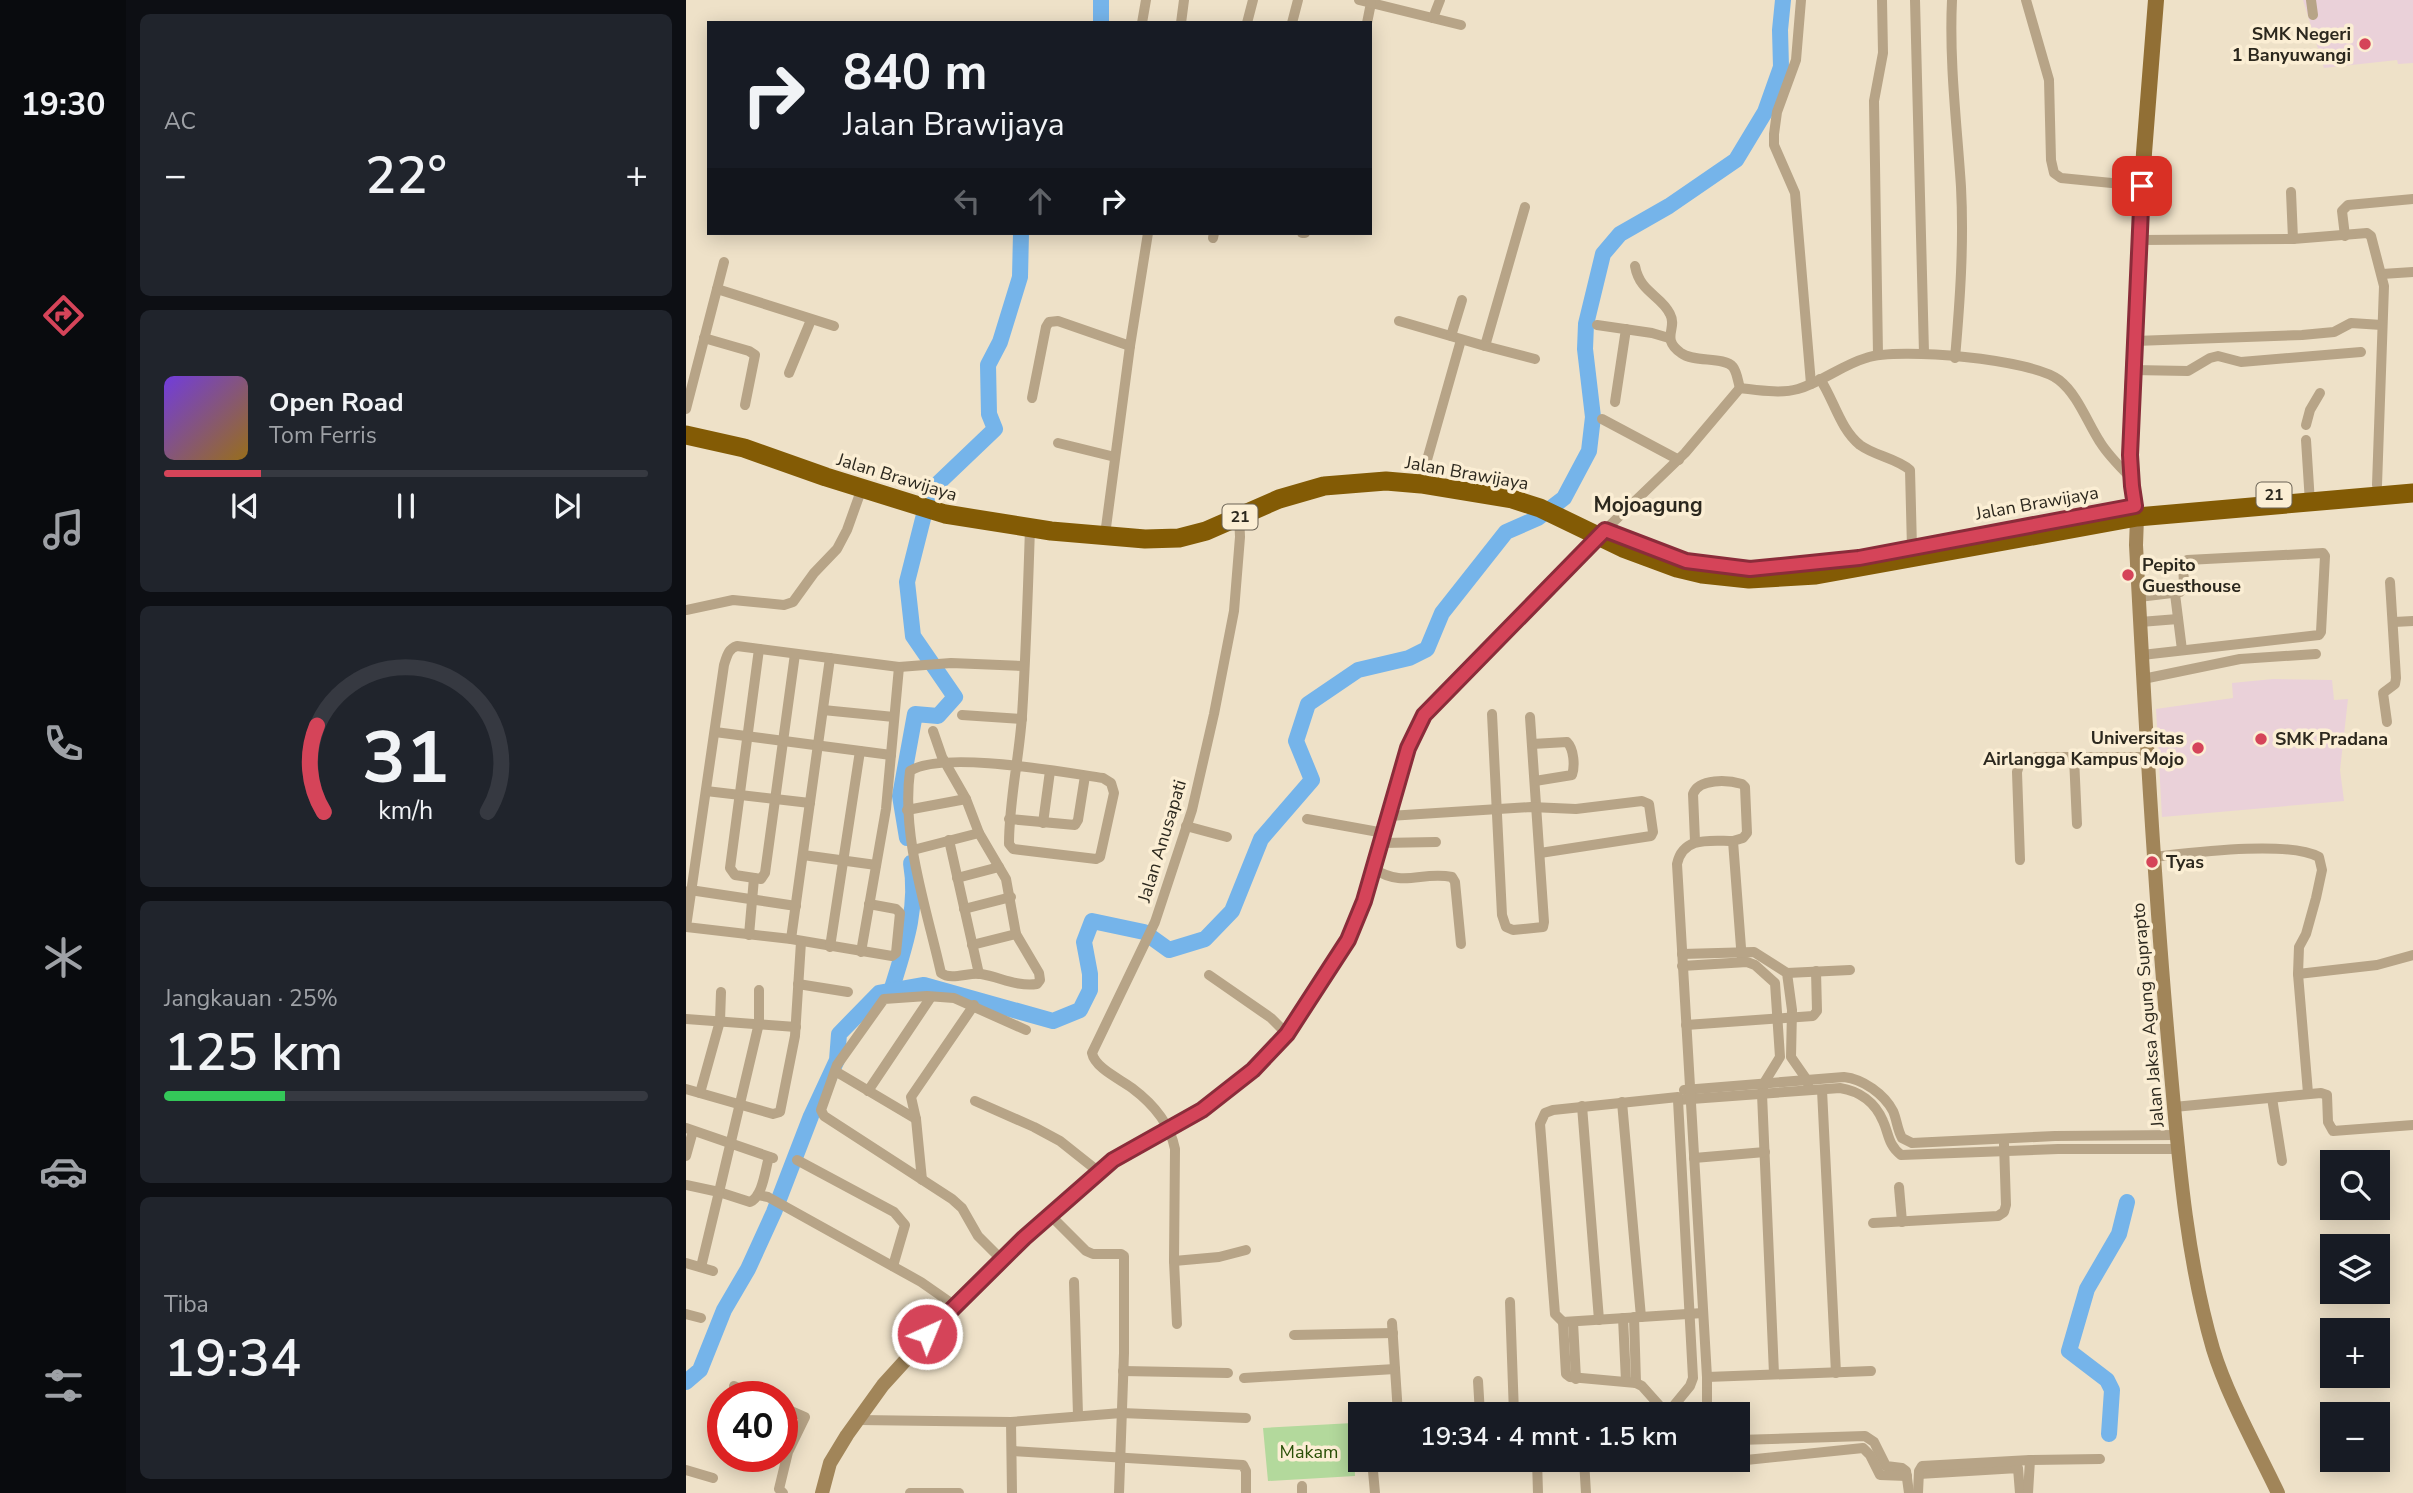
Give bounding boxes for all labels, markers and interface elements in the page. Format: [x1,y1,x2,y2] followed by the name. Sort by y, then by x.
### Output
[2232,22,2351,67] place label: SMK Negeri 1 Banyuwangi
[2357,36,2373,52] marker: SMK Negeri 1 Banyuwangi
[843,39,987,106] text: 840 m
[728,49,819,140] icon: right
[21,83,105,126] text: 19:30
[843,103,1065,146] text: Jalan Brawijaya
[164,106,196,137] text: AC
[365,140,447,211] text: 22°
[164,150,187,201] text: −
[625,150,648,201] text: +
[2112,156,2172,216] pin
[2123,167,2161,205] icon: arrive
[948,182,986,220] icon: left
[1021,182,1059,220] icon: ahead
[1094,182,1132,220] icon: right
[39,291,88,340] icon: directions
[269,385,404,420] text: Open Road
[269,420,377,451] text: Tom Ferris
[833,447,960,507] street label: Jalan Brawijaya
[1403,450,1530,496] street label: Jalan Brawijaya
[1973,480,2100,526] street label: Jalan Brawijaya
[2256,482,2292,508] road number: 21
[226,487,264,525] icon: previous
[387,487,425,525] icon: pause
[548,487,586,525] icon: next
[1593,491,1703,519] district label: Mojoagung
[1222,504,1258,530] road number: 21
[39,505,88,554] icon: music
[2142,553,2241,598] place label: Pepito Guesthouse
[2120,567,2136,583] marker: Pepito Guesthouse
[362,709,450,809] text: 31
[39,719,88,768] icon: phone
[1983,726,2184,771] place label: Universitas Airlangga Kampus Mojo
[2275,727,2388,751] place label: SMK Pradana
[2253,731,2269,747] marker: SMK Pradana
[2190,740,2206,756] marker: Universitas Airlangga Kampus Mojo
[1132,777,1192,906] street label: Jalan Anusapati
[378,794,434,828] text: km/h
[2166,850,2204,874] place label: Tyas
[2144,854,2160,870] marker: Tyas
[2126,902,2170,1129] street label: Jalan Jaksa Agung Suprapto
[39,933,88,982] icon: climate
[164,983,338,1014] text: Jangkauan · 25%
[164,1017,343,1088] text: 125 km
[39,1147,88,1196] icon: car
[2320,1150,2390,1472] map controls
[2320,1150,2390,1220] button: search
[2320,1234,2390,1304] button: layers
[164,1289,209,1320] text: Tiba
[890,1297,964,1371] position arrow
[2320,1318,2390,1388] button: +
[164,1323,301,1394] text: 19:34
[39,1361,88,1410] icon: filters
[707,1381,798,1472] speed limit sign: 40
[2320,1402,2390,1472] button: −
[1420,1419,1678,1454] text: 19:34 · 4 mnt · 1.5 km
[1280,1440,1338,1464] park label: Makam

